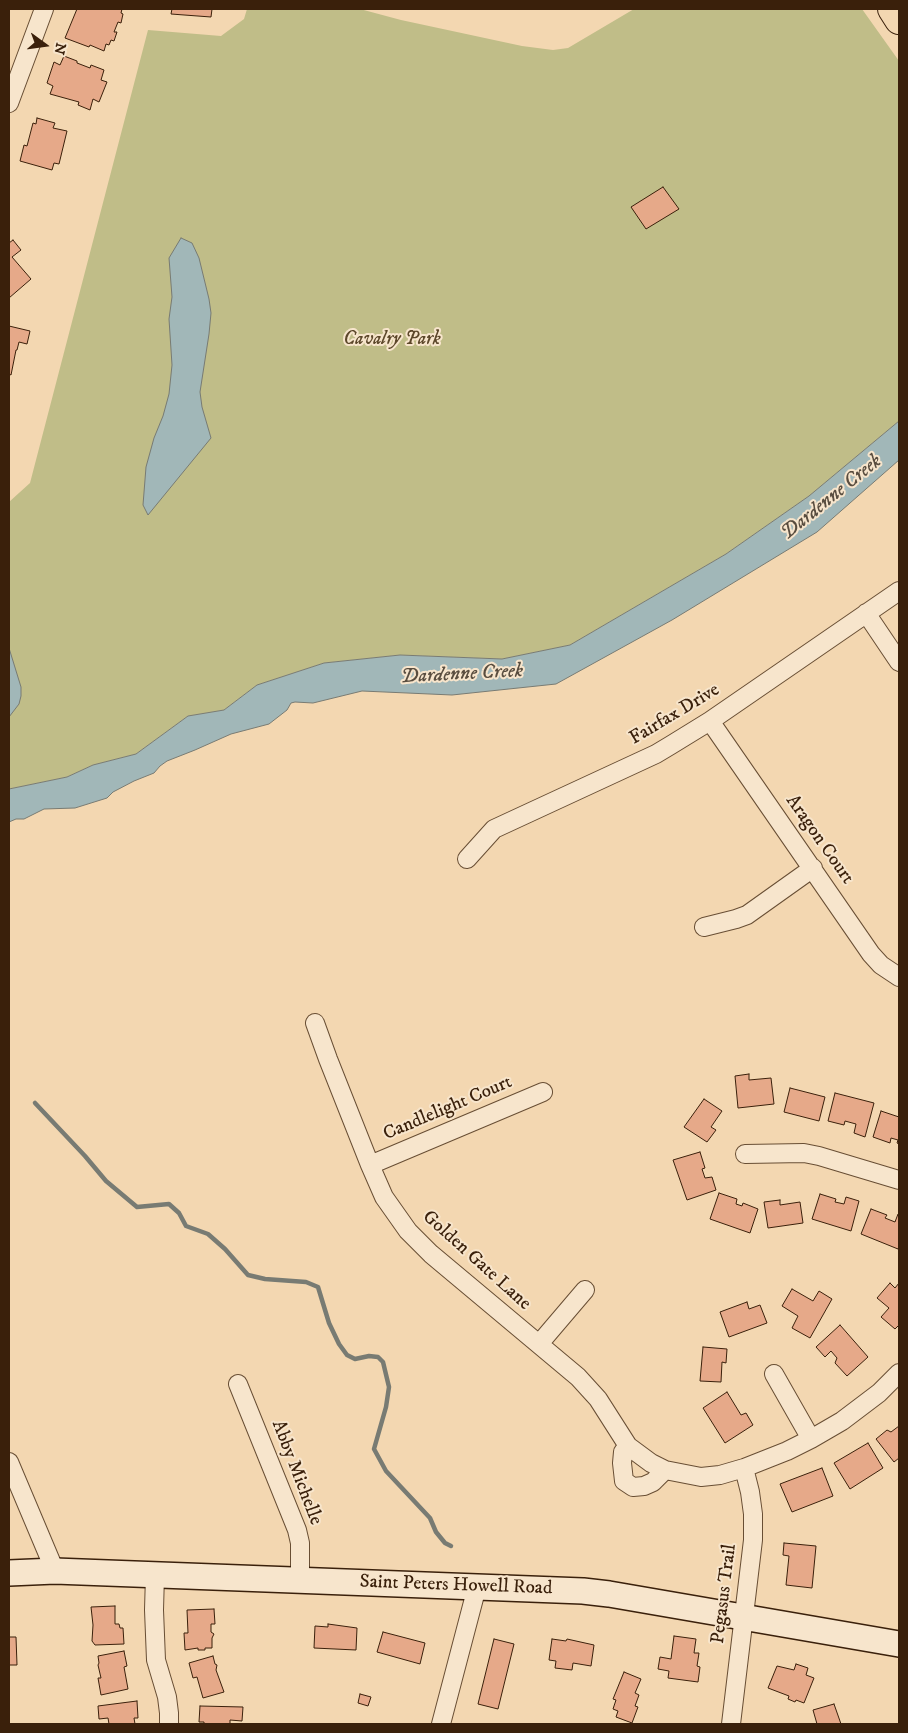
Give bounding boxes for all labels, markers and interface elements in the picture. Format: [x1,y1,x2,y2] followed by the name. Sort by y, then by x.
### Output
[20,20,70,70] north arrow
[49,41,70,56] text: N
[343,329,441,351] park label: Cavalry Park
[777,450,887,546] water label: Dardenne Creek
[400,660,524,690] water label: Dardenne Creek
[626,679,724,751] street label: Fairfax Drive
[780,791,858,889] street label: Aragon Court
[380,1072,516,1146] street label: Candlelight Court
[417,1206,535,1316] street label: Golden Gate Lane
[266,1417,326,1529] street label: Abby Michelle
[708,1543,742,1645] street label: Pegasus Trail
[359,1571,553,1601] street label: Saint Peters Howell Road

